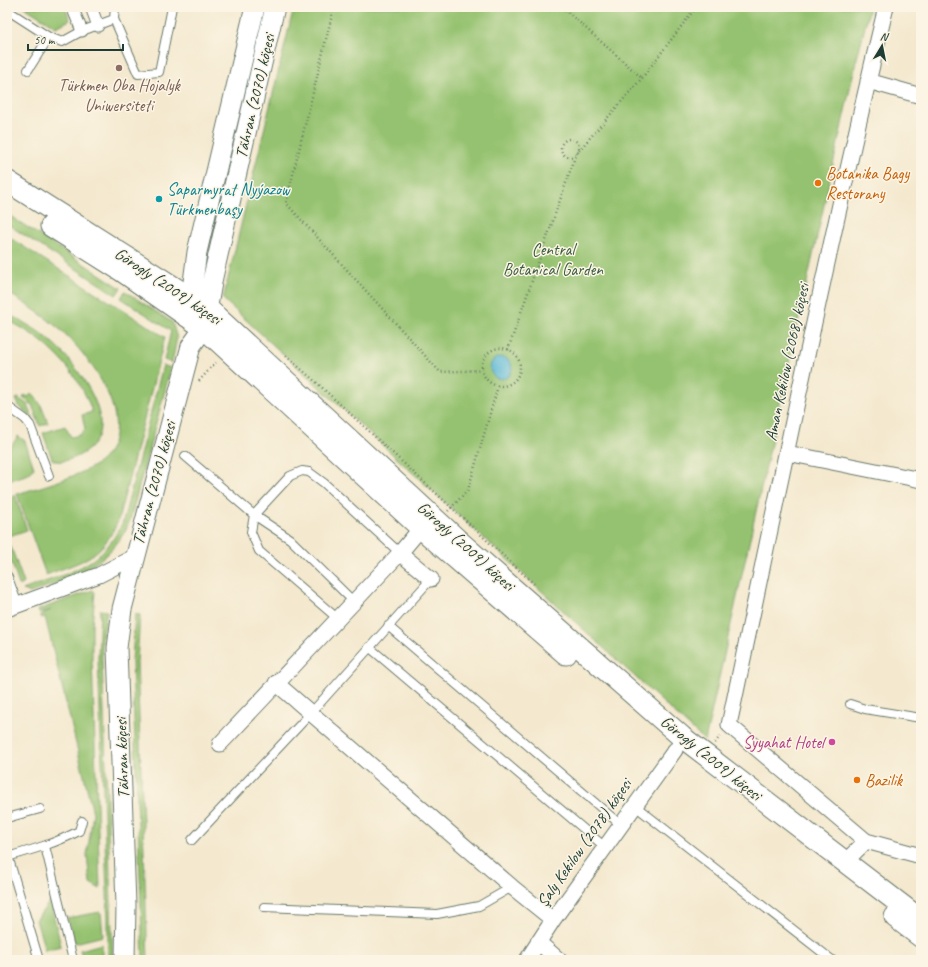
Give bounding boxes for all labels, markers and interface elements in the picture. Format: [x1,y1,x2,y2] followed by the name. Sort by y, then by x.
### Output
[28,26,123,52] scale bar
[862,26,902,66] north arrow
[879,29,890,44] text: N
[230,30,280,160] street label: Tähran (2070) köçesi
[34,32,56,48] text: 50 m
[114,63,124,73] marker: Türkmen Oba Hojalyk Uniwersiteti
[58,75,181,116] place label: Türkmen Oba Hojalyk Uniwersiteti
[826,163,911,204] place label: Botanika Bagy Restorany
[813,178,823,188] marker: Botanika Bagy Restorany
[167,179,291,220] place label: Saparmyrat Nyýazow Türkmenbaşy
[154,194,164,204] marker: Saparmyrat Nyýazow Türkmenbaşy
[503,239,604,280] park label: Central Botanical Garden
[111,243,227,330] street label: Görogly (2009) köçesi
[760,280,814,443] street label: Aman Kekilow (2068) köçesi
[127,417,181,547] street label: Tähran (2070) köçesi
[413,497,520,596] street label: Görogly (2009) köçesi
[656,711,767,806] street label: Görogly (2009) köçesi
[110,715,134,799] street label: Tähran köçesi
[743,732,827,753] place label: Syyahat Hotel
[827,737,837,747] marker: Syyahat Hotel
[865,770,904,791] place label: Bazilik
[532,773,637,911] street label: Şaly Kekilow (2078) köçesi
[852,775,862,785] marker: Bazilik

